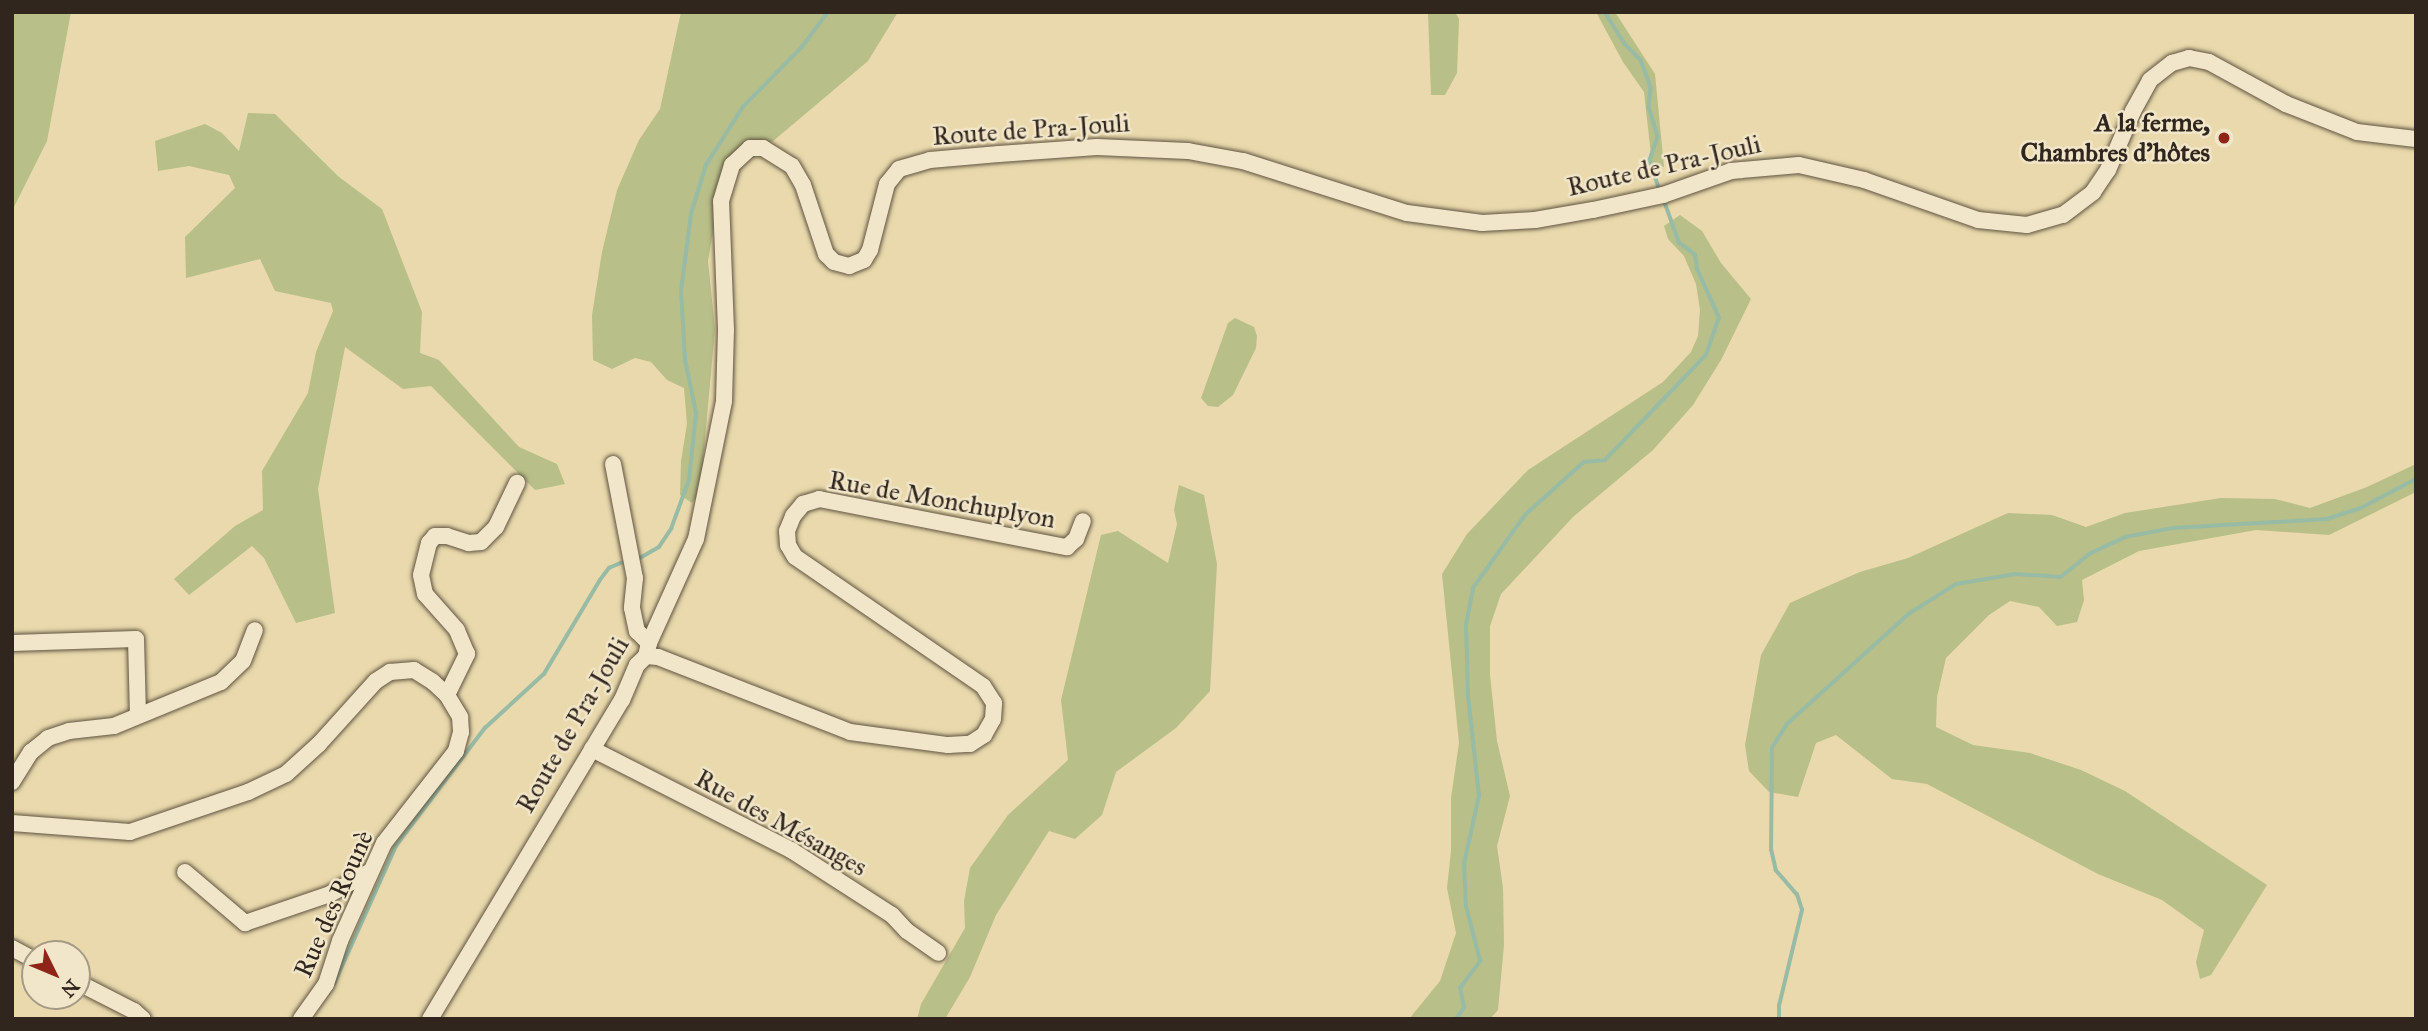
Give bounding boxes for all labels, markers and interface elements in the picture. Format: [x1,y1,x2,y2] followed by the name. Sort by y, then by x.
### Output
[2020,107,2210,168] place label: A la ferme, Chambres d'hôtes
[931,108,1131,152] street label: Route de Pra-Jouli
[1564,129,1764,203] street label: Route de Pra-Jouli
[2216,130,2232,146] marker: A la ferme, Chambres d'hôtes
[826,465,1058,535] street label: Rue de Monchuplyon
[510,632,636,818] street label: Route de Pra-Jouli
[690,763,872,883] street label: Rue des Mésanges
[288,826,380,982] street label: Rue des Rounè
[21,940,91,1010] north arrow
[56,975,84,1002] text: N

